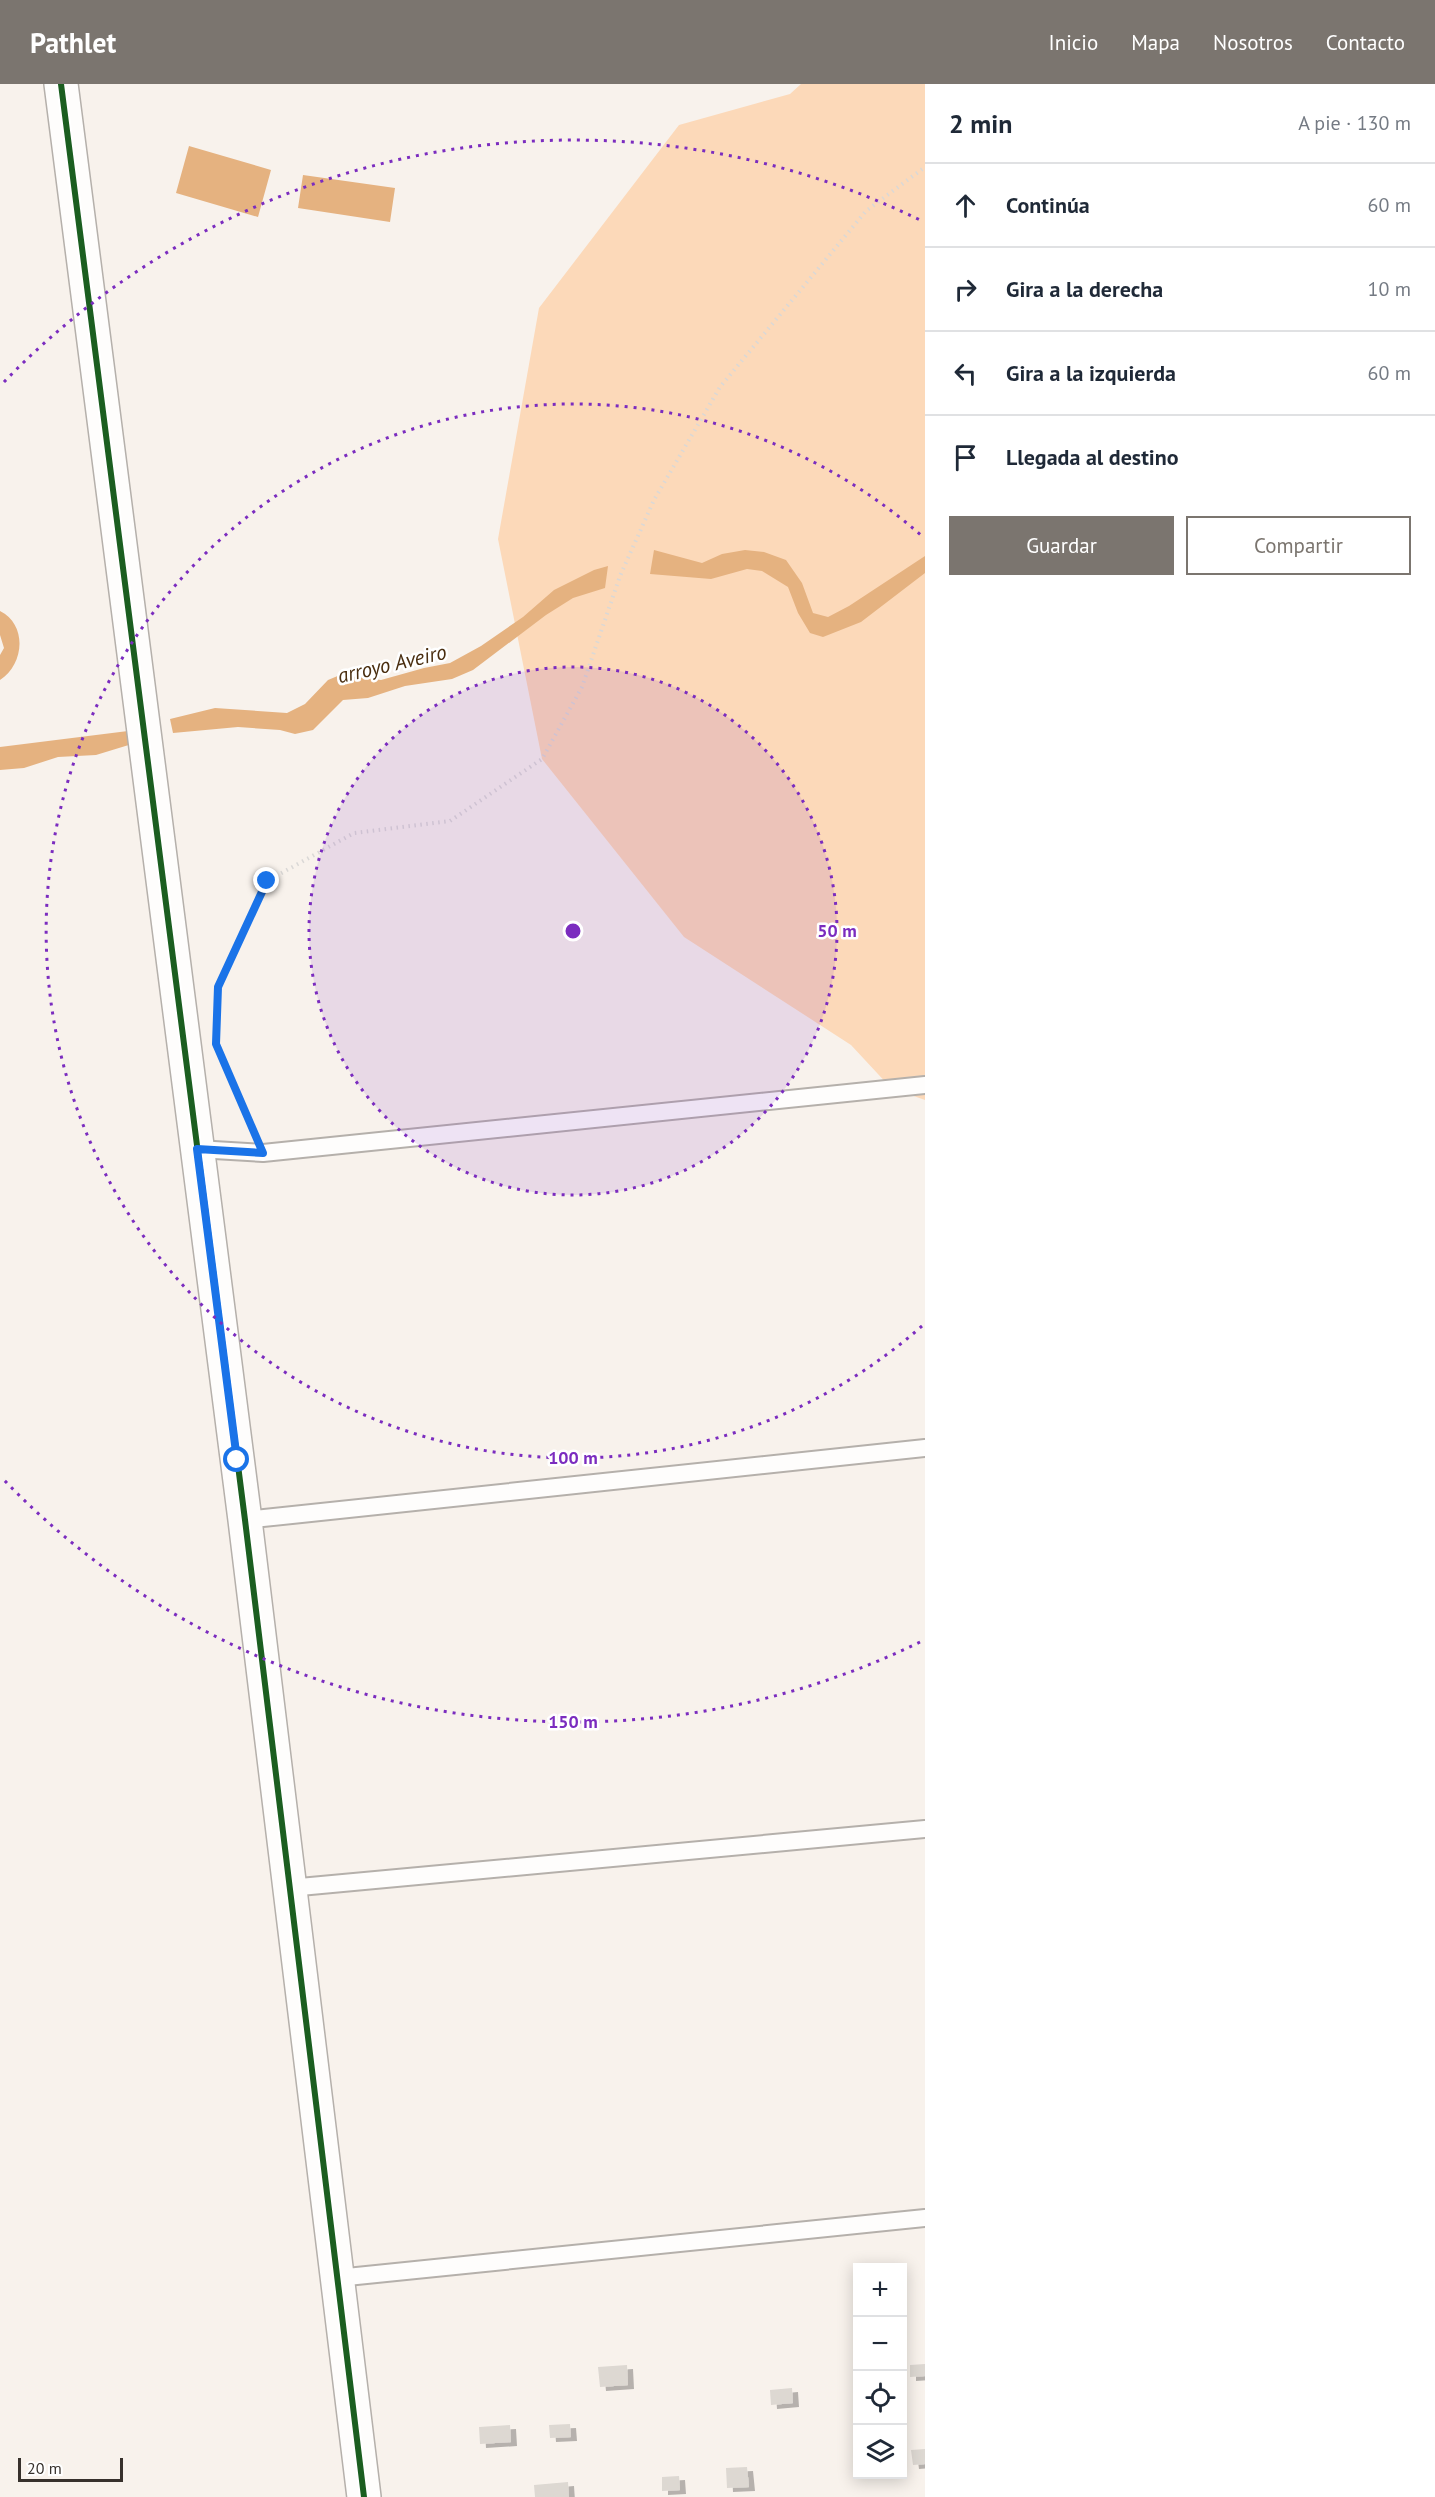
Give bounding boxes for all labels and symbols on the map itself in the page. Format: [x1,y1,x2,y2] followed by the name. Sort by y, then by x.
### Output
[335,638,449,689] water label: arroyo Aveiro
[253,867,279,893] route end
[817,919,857,942] text: 50 m
[563,921,583,941] centre of rings
[223,1446,249,1472] route start
[548,1446,598,1469] text: 100 m
[548,1710,598,1733] text: 150 m
[18,2455,123,2482] scale bar

